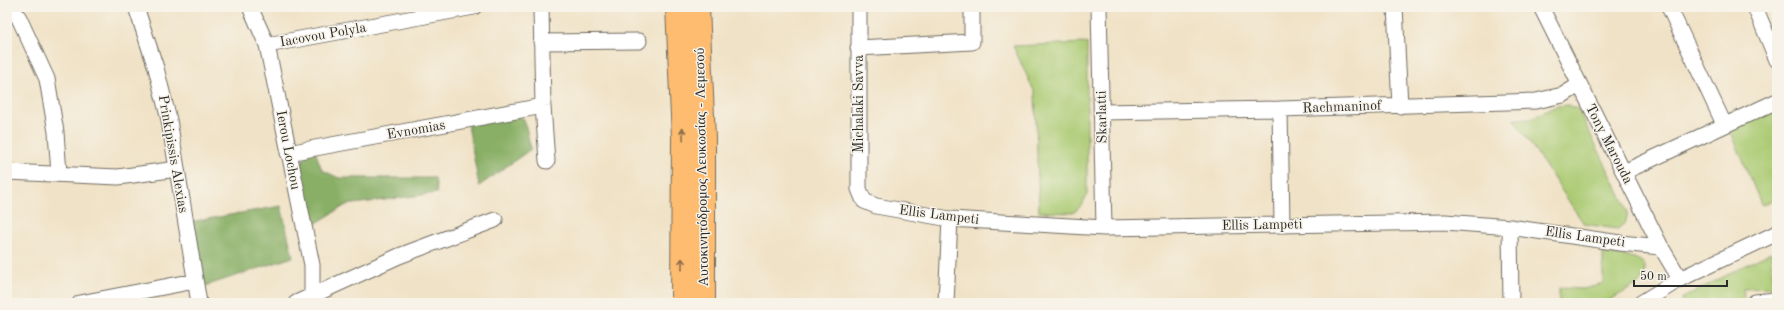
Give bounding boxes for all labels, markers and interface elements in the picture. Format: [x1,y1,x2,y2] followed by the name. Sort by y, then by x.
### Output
[279,20,367,50] street label: Iacovou Polyla
[693,48,711,286] street label: Αυτοκινητόδρομος Λευκωσίας - Λεμεσού
[852,55,866,153] street label: Michalaki Savva
[1095,90,1109,144] street label: Skarlatti
[156,94,190,214] street label: Prinkipissis Alexias
[1302,99,1383,115] street label: Rachmaninof
[1583,102,1635,186] street label: Tony Marouda
[273,109,303,191] street label: Ierou Lochou
[385,118,447,142] street label: Evnomias
[679,128,686,141] one-way arrow
[898,203,980,227] street label: Ellis Lampeti
[1221,217,1303,233] street label: Ellis Lampeti
[1544,224,1626,250] street label: Ellis Lampeti
[678,258,686,271] one-way arrow
[1634,262,1727,288] scale bar
[1640,270,1667,283] text: 50 m

